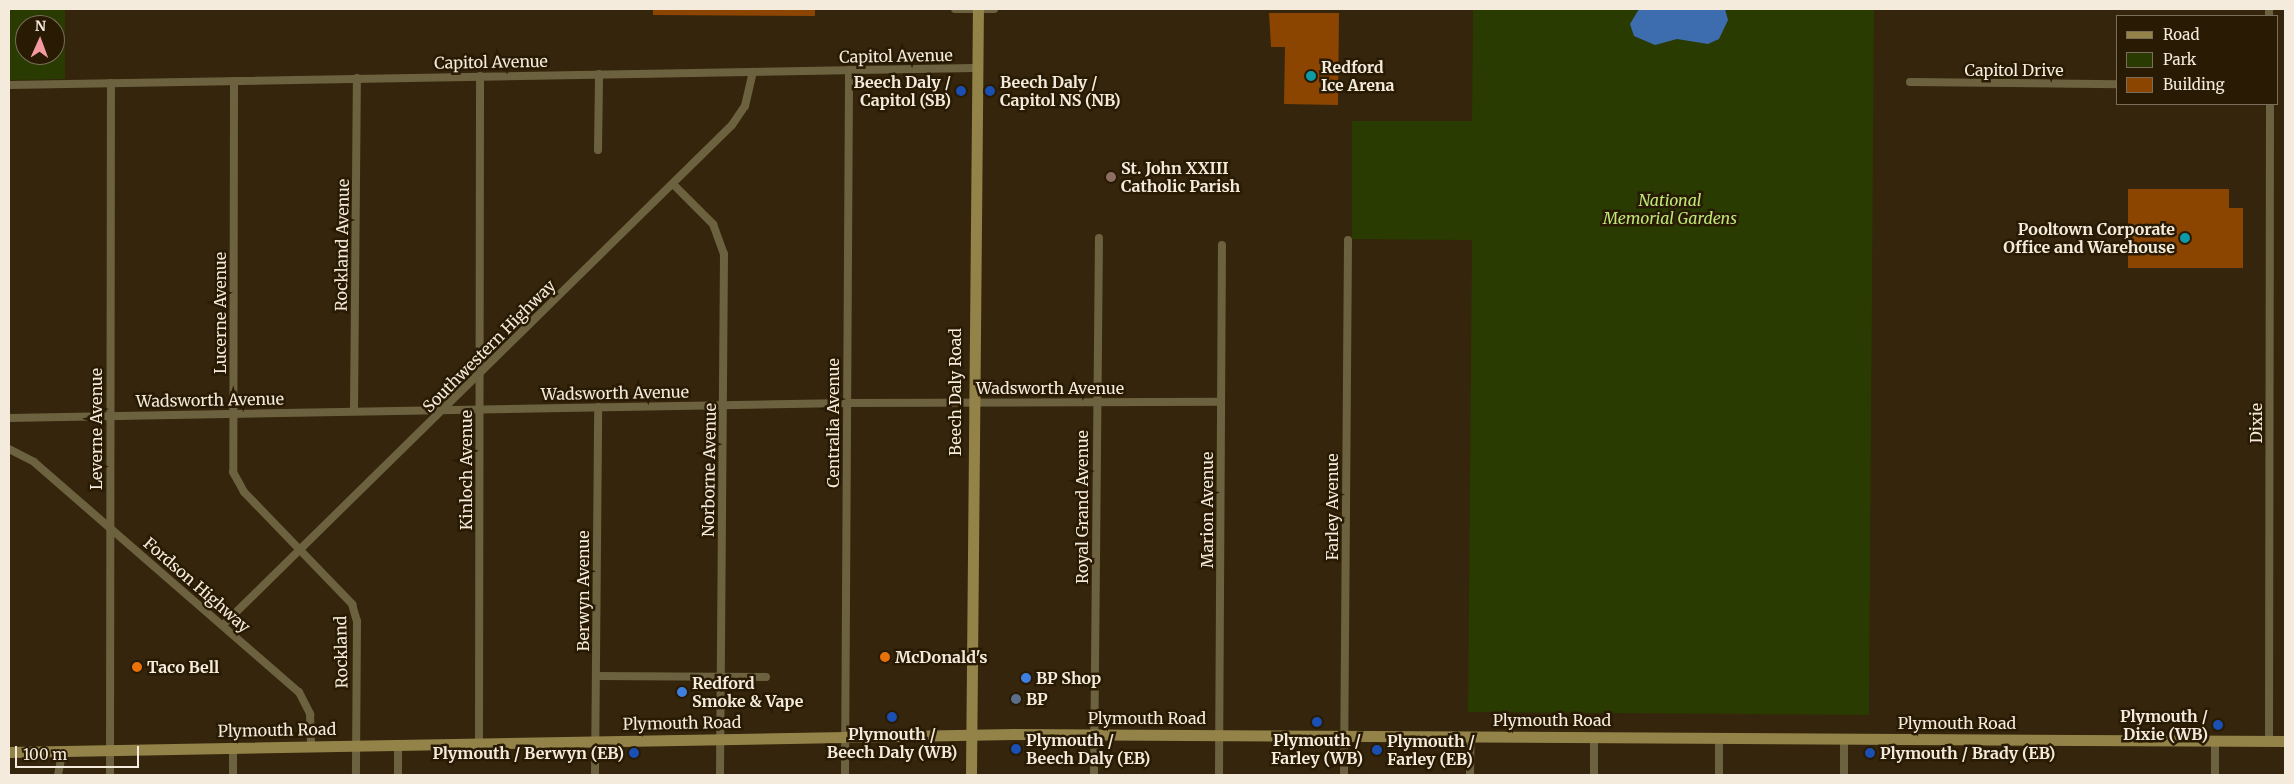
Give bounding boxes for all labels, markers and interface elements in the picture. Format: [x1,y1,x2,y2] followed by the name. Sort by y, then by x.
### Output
[15,15,65,65] north arrow
[2116,15,2279,105] legend
[35,17,46,35] text: N
[2163,25,2199,44] text: Road
[839,45,953,67] street label: Capitol Avenue
[2163,50,2196,69] text: Park
[434,51,548,73] street label: Capitol Avenue
[1321,57,1395,95] place label: Redford Ice Arena
[1964,60,2064,80] street label: Capitol Drive
[1305,70,1317,82] marker: Redford Ice Arena
[853,72,951,110] place label: Beech Daly / Capitol (SB)
[1000,72,1121,110] place label: Beech Daly / Capitol NS (NB)
[2163,75,2225,94] text: Building
[955,85,967,97] marker: Beech Daly / Capitol (SB)
[984,85,996,97] marker: Beech Daly / Capitol NS (NB)
[1121,158,1240,196] place label: St. John XXIII Catholic Parish
[1105,171,1117,183] marker: St. John XXIII Catholic Parish
[331,179,353,311] street label: Rockland Avenue
[1603,190,1737,228] park label: National Memorial Gardens
[2003,219,2175,257] place label: Pooltown Corporate Office and Warehouse
[2179,232,2191,244] marker: Pooltown Corporate Office and Warehouse
[210,252,230,374] street label: Lucerne Avenue
[419,276,559,416] street label: Southwestern Highway
[945,328,965,456] street label: Beech Daly Road
[823,358,843,488] street label: Centralia Avenue
[86,368,106,490] street label: Leverne Avenue
[976,378,1124,398] street label: Wadsworth Avenue
[541,382,689,404] street label: Wadsworth Avenue
[136,389,284,411] street label: Wadsworth Avenue
[698,403,720,537] street label: Norborne Avenue
[2246,403,2266,443] street label: Dixie
[456,410,476,530] street label: Kinloch Avenue
[1072,430,1092,584] street label: Royal Grand Avenue
[1197,452,1217,568] street label: Marion Avenue
[1322,453,1342,561] street label: Farley Avenue
[573,530,593,652] street label: Berwyn Avenue
[140,533,254,637] street label: Fordson Highway
[331,616,351,688] street label: Rockland
[895,647,988,667] place label: McDonald's
[879,651,891,663] marker: McDonald's
[147,657,219,677] place label: Taco Bell
[131,661,143,673] marker: Taco Bell
[1036,668,1101,688] place label: BP Shop
[1020,672,1032,684] marker: BP Shop
[692,673,803,711] place label: Redford Smoke & Vape
[676,686,688,698] marker: Redford Smoke & Vape
[1026,689,1048,709] place label: BP
[1010,693,1022,705] marker: BP
[2120,706,2208,744] place label: Plymouth / Dixie (WB)
[1088,708,1206,728] street label: Plymouth Road
[1493,710,1611,730] street label: Plymouth Road
[886,711,898,723] marker: Plymouth / Beech Daly (WB)
[623,712,741,734] street label: Plymouth Road
[1898,713,2016,733] street label: Plymouth Road
[1311,716,1323,728] marker: Plymouth / Farley (WB)
[218,719,336,741] street label: Plymouth Road
[2212,719,2224,731] marker: Plymouth / Dixie (WB)
[827,724,957,762] place label: Plymouth / Beech Daly (WB)
[1026,730,1150,768] place label: Plymouth / Beech Daly (EB)
[1271,730,1363,768] place label: Plymouth / Farley (WB)
[1387,731,1475,769] place label: Plymouth / Farley (EB)
[18,736,141,768] scale bar
[432,743,624,763] place label: Plymouth / Berwyn (EB)
[1010,743,1022,755] marker: Plymouth / Beech Daly (EB)
[1880,743,2055,763] place label: Plymouth / Brady (EB)
[1371,744,1383,756] marker: Plymouth / Farley (EB)
[23,745,67,764] text: 100 m
[628,747,640,759] marker: Plymouth / Berwyn (EB)
[1864,747,1876,759] marker: Plymouth / Brady (EB)

